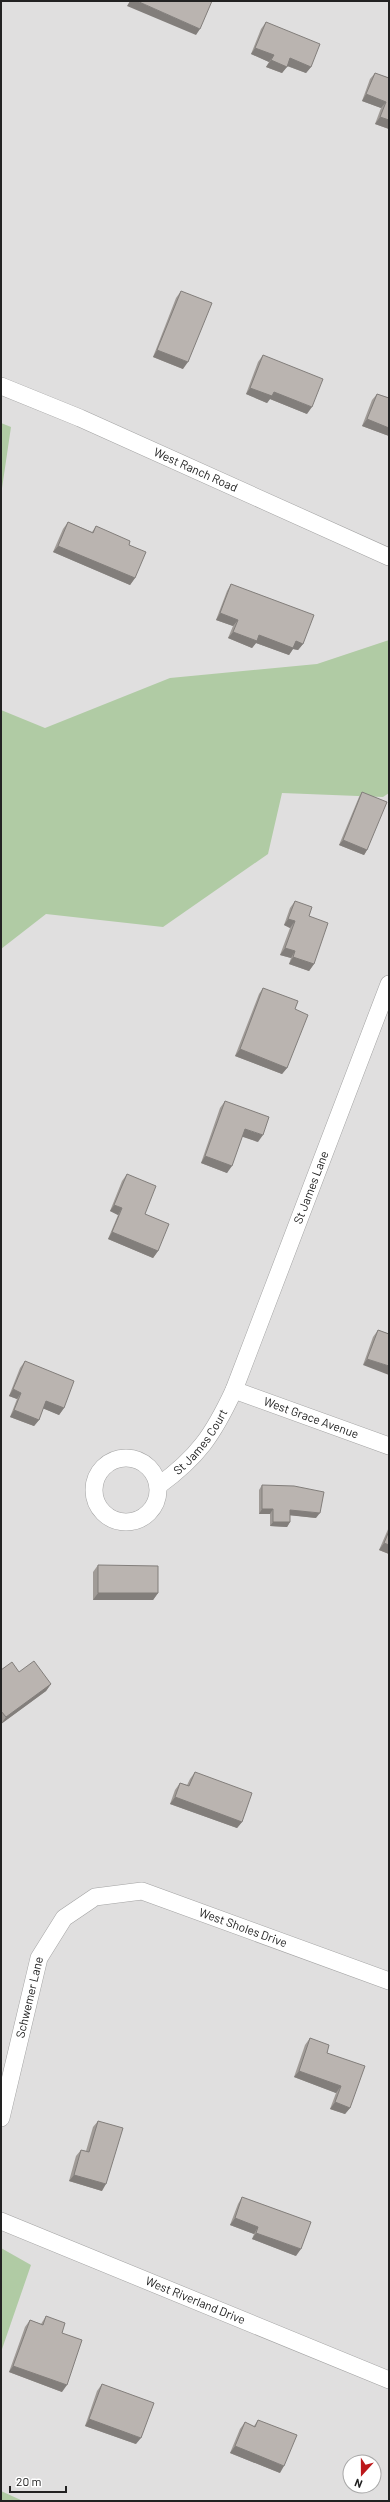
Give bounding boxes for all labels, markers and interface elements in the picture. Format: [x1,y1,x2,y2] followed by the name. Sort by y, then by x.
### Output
[152,444,240,494] street label: West Ranch Road
[290,1149,331,1226] street label: St James Lane
[262,1393,361,1440] street label: West Grace Avenue
[170,1406,230,1477] street label: St James Court
[197,1904,289,1949] street label: West Sholes Drive
[12,1955,45,2039] street label: Schwemer Lane
[144,2273,248,2326] street label: West Riverland Drive
[342,2454,382,2494] north arrow
[10,2468,66,2494] scale bar
[16,2474,42,2488] text: 20 m
[352,2476,364,2491] text: N

